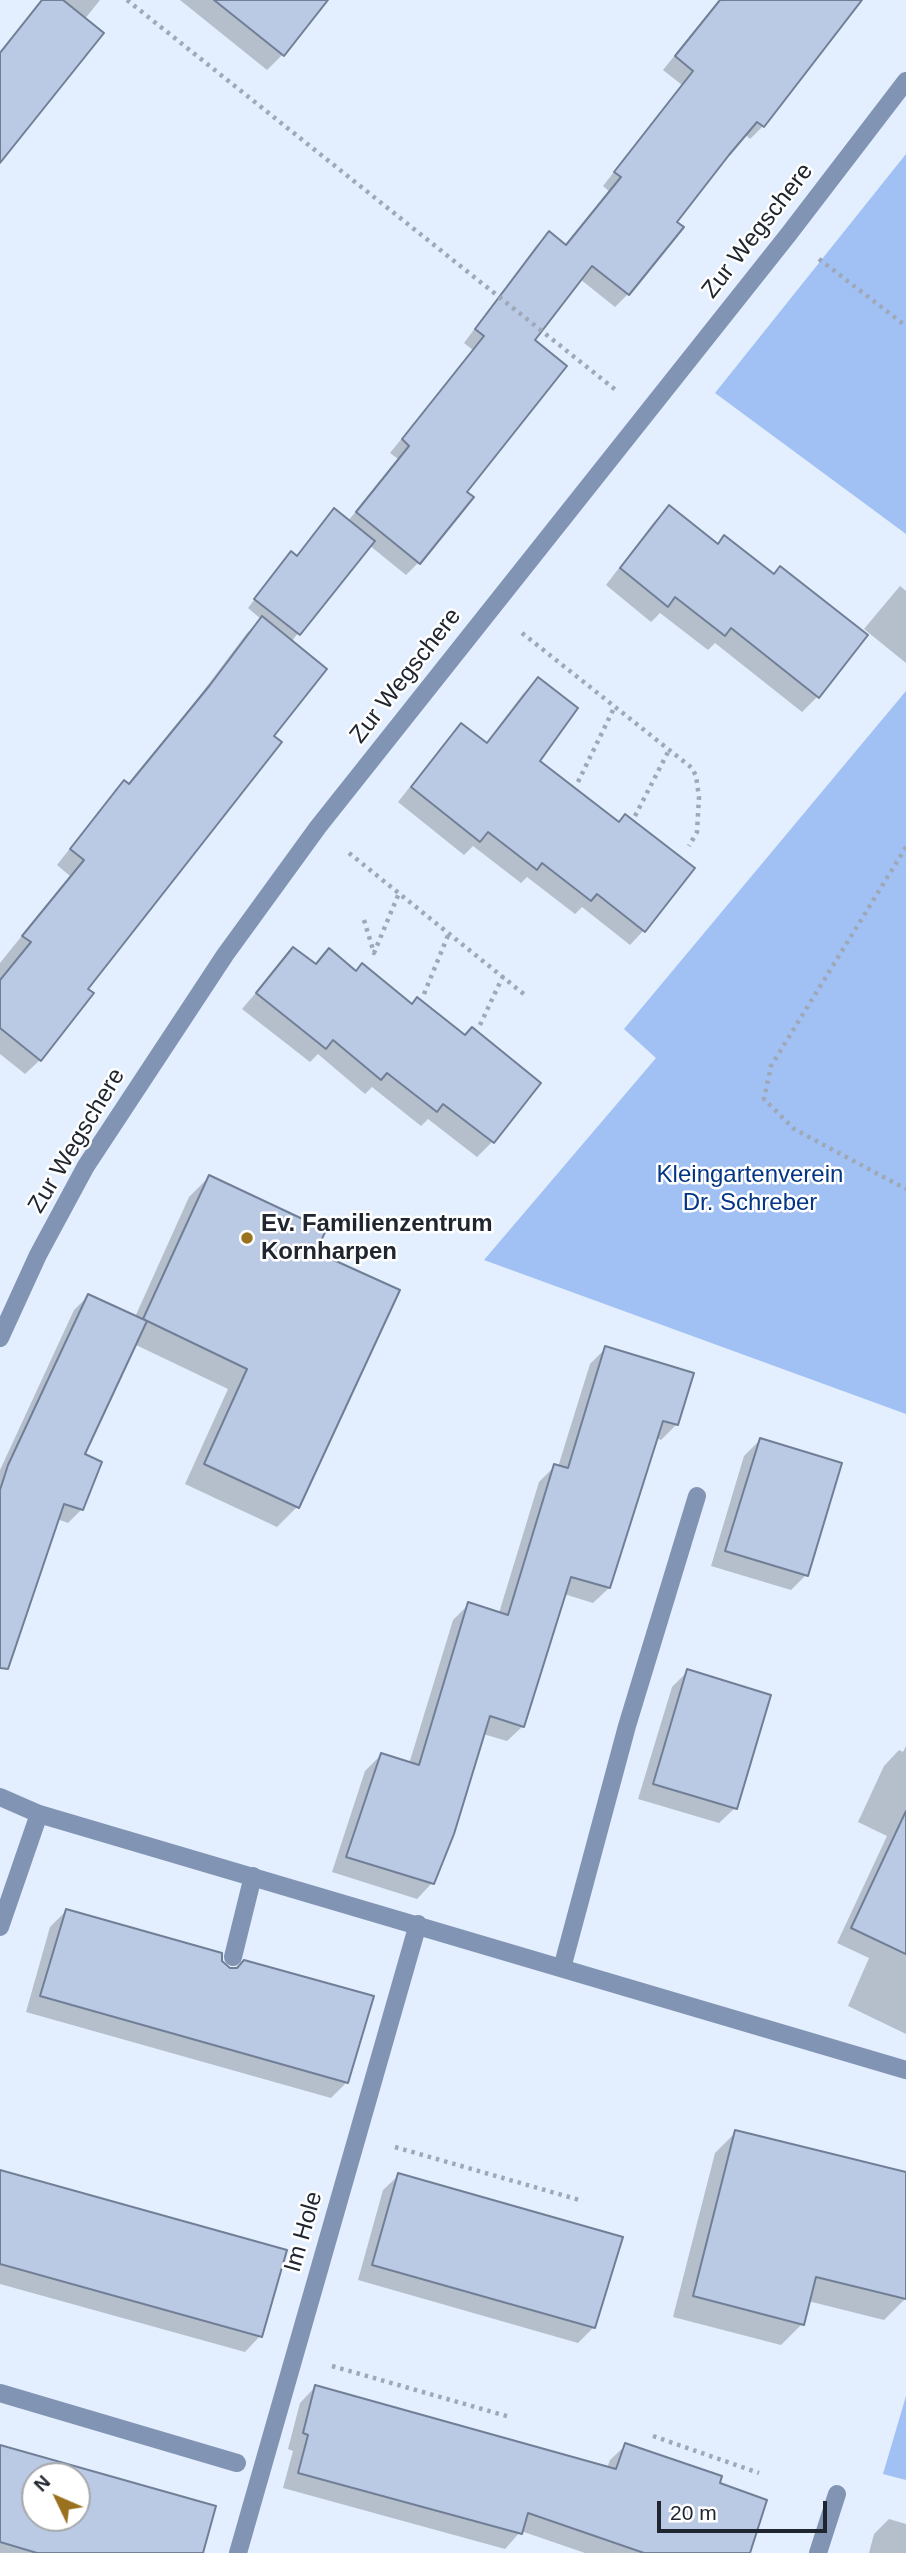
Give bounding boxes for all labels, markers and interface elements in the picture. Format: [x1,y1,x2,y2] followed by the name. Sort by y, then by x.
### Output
[696,158,820,304] street label: Zur Wegschere
[344,603,468,749] street label: Zur Wegschere
[23,1063,131,1219] street label: Zur Wegschere
[657,1161,843,1217] park label: Kleingartenverein Dr. Schreber
[261,1210,493,1266] place label: Ev. Familienzentrum Kornharpen
[239,1230,255,1246] marker: Ev. Familienzentrum Kornharpen
[279,2188,329,2276] street label: Im Hole
[21,2462,91,2532] north arrow
[30,2471,54,2496] text: N
[661,2486,831,2530] scale bar
[670,2501,717,2524] text: 20 m

